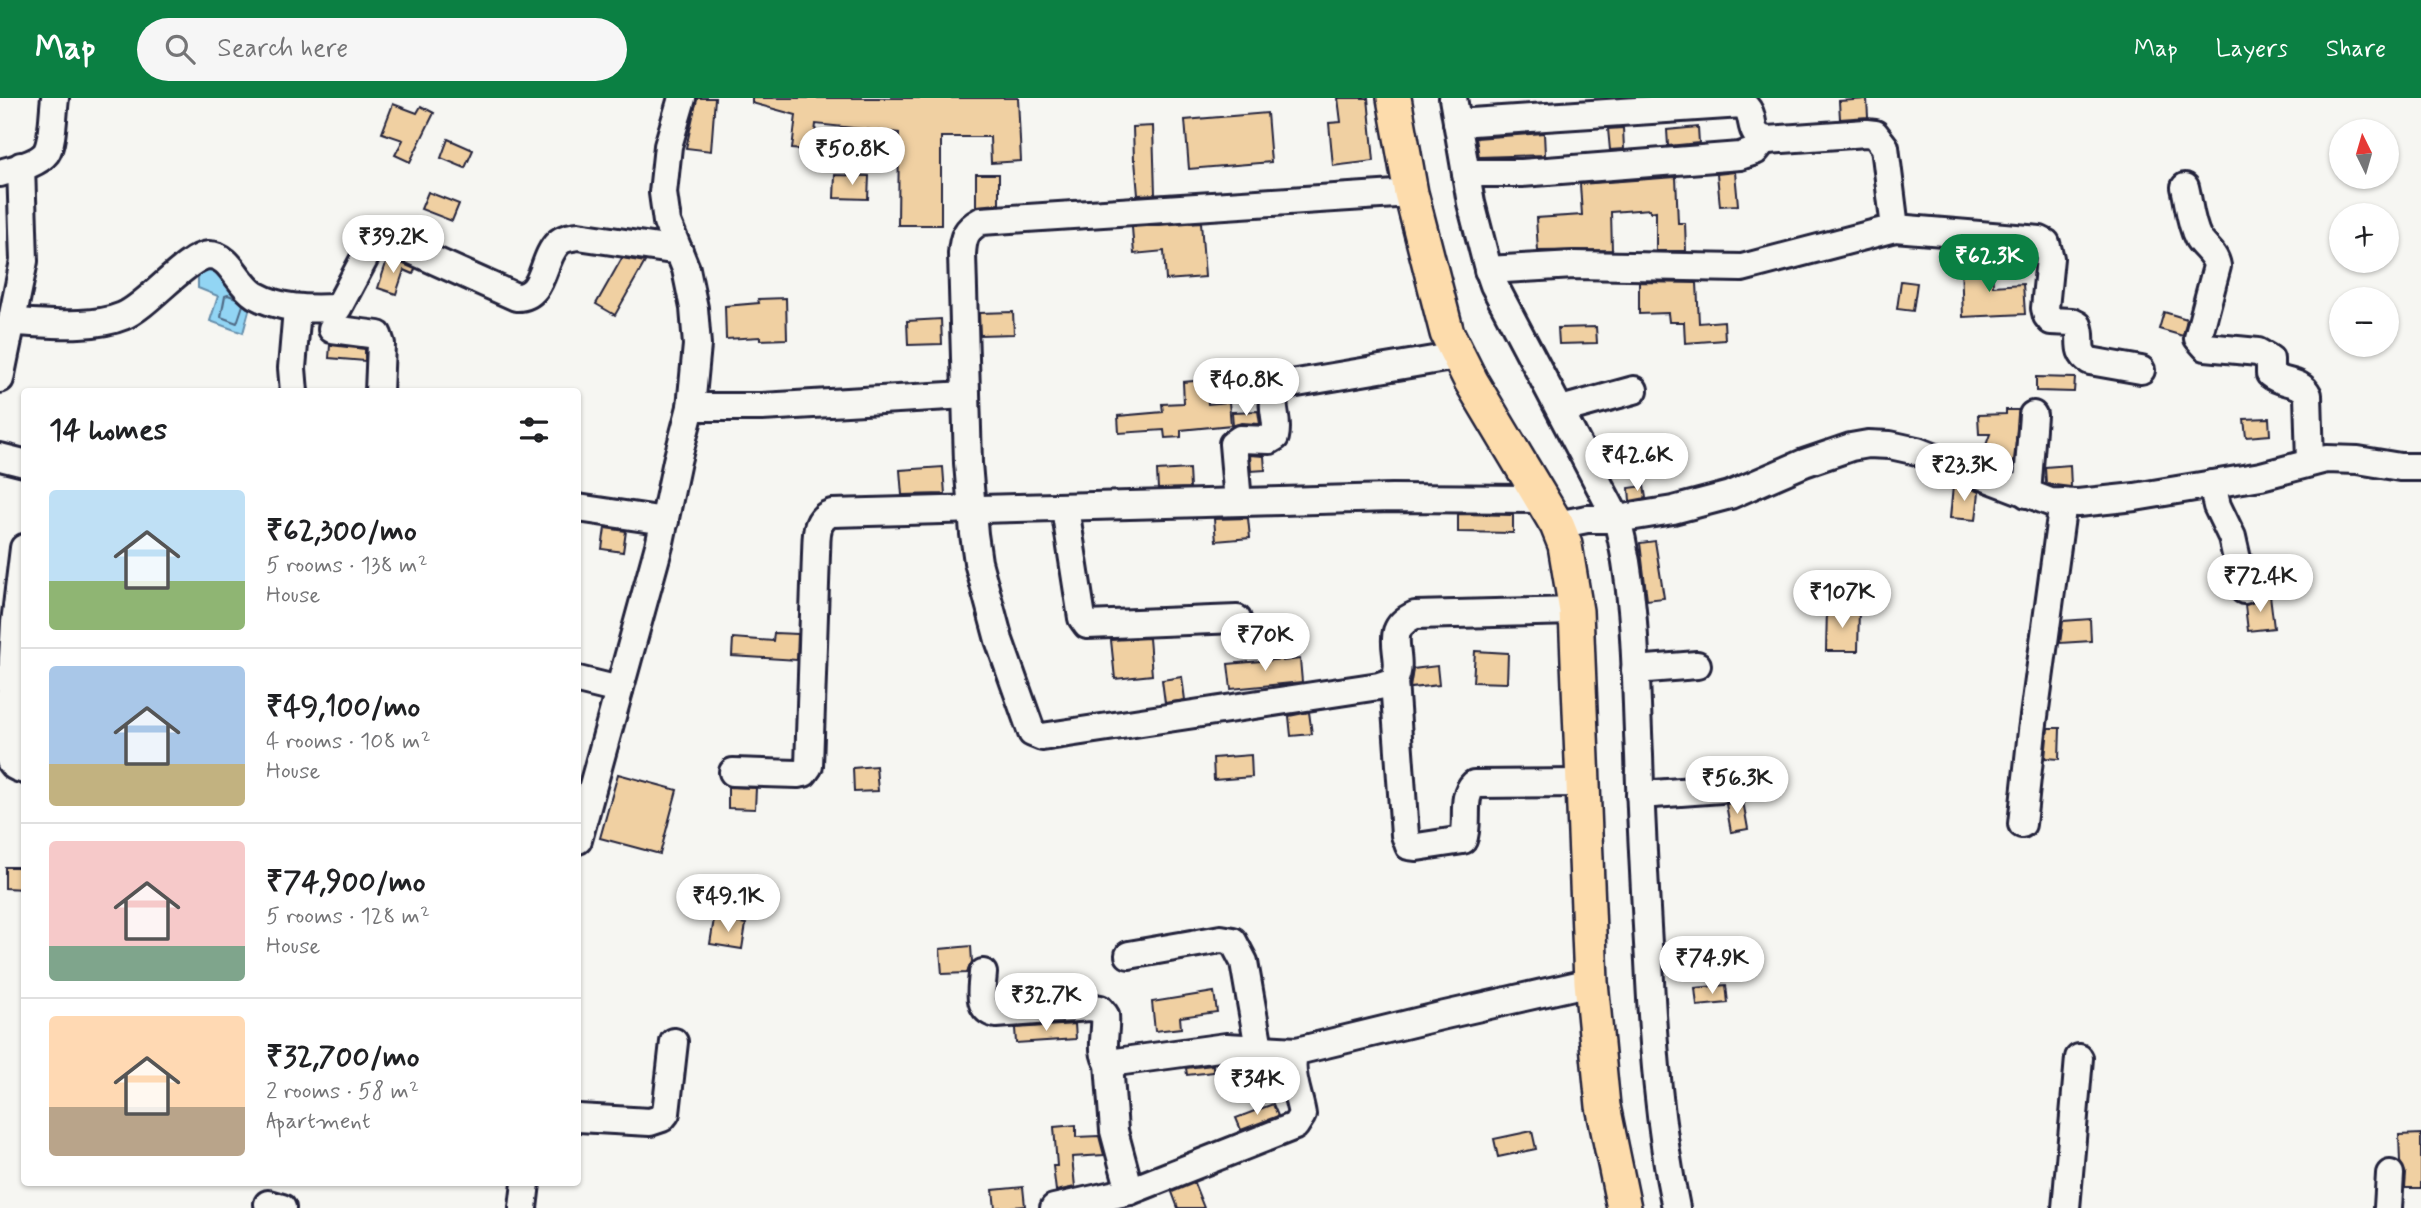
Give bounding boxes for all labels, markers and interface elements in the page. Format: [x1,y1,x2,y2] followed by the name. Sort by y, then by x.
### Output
[137,18,627,81] search box
[35,27,95,71] text: Map
[161,30,199,68] icon: search
[217,32,348,66] text: Search here
[2134,34,2178,65] text: Map
[2216,34,2288,65] text: Layers
[2326,34,2386,65] text: Share
[2329,119,2399,189] north arrow
[2329,119,2399,357] map controls
[795,127,909,187] pin: ₹50.8K
[815,135,889,165] text: ₹50.8K
[2329,203,2399,273] button: +
[336,216,450,275] pin: ₹39.2K
[358,223,428,253] text: ₹39.2K
[1932,234,2046,294] pin: ₹62.3K
[1955,242,2023,272] text: ₹62.3K
[2329,287,2399,357] button: −
[1189,358,1303,418] pin: ₹40.8K
[1209,366,1283,396] text: ₹40.8K
[49,411,167,450] text: 14 homes
[515,411,553,449] icon: filters
[1580,434,1694,493] pin: ₹42.6K
[1601,441,1673,471] text: ₹42.6K
[1907,444,2021,503] pin: ₹23.3K
[1931,451,1997,481] text: ₹23.3K
[266,512,417,551] text: ₹62,300/mo
[105,518,189,602] icon: home
[266,551,428,581] text: 5 rooms · 138 m²
[2203,554,2317,614] pin: ₹72.4K
[2223,562,2297,592] text: ₹72.4K
[1793,570,1891,630] pin: ₹107K
[1809,578,1875,608] text: ₹107K
[266,581,320,611] text: House
[1224,614,1306,673] pin: ₹70K
[1237,621,1293,651] text: ₹70K
[266,688,420,727] text: ₹49,100/mo
[105,694,189,778] icon: home
[266,727,431,757] text: 4 rooms · 108 m²
[1680,756,1794,816] pin: ₹56.3K
[266,757,320,787] text: House
[1701,764,1773,794] text: ₹56.3K
[266,863,426,902] text: ₹74,900/mo
[105,869,189,953] icon: home
[671,874,785,934] pin: ₹49.1K
[692,882,764,912] text: ₹49.1K
[266,902,430,932] text: 5 rooms · 128 m²
[266,932,320,962] text: House
[1655,936,1769,996] pin: ₹74.9K
[1675,944,1749,974] text: ₹74.9K
[989,974,1103,1033] pin: ₹32.7K
[1011,981,1081,1011] text: ₹32.7K
[266,1038,419,1077] text: ₹32,700/mo
[105,1044,189,1128] icon: home
[1216,1058,1298,1117] pin: ₹34K
[1230,1065,1284,1095] text: ₹34K
[266,1077,419,1107] text: 2 rooms · 58 m²
[266,1107,371,1137] text: Apartment

